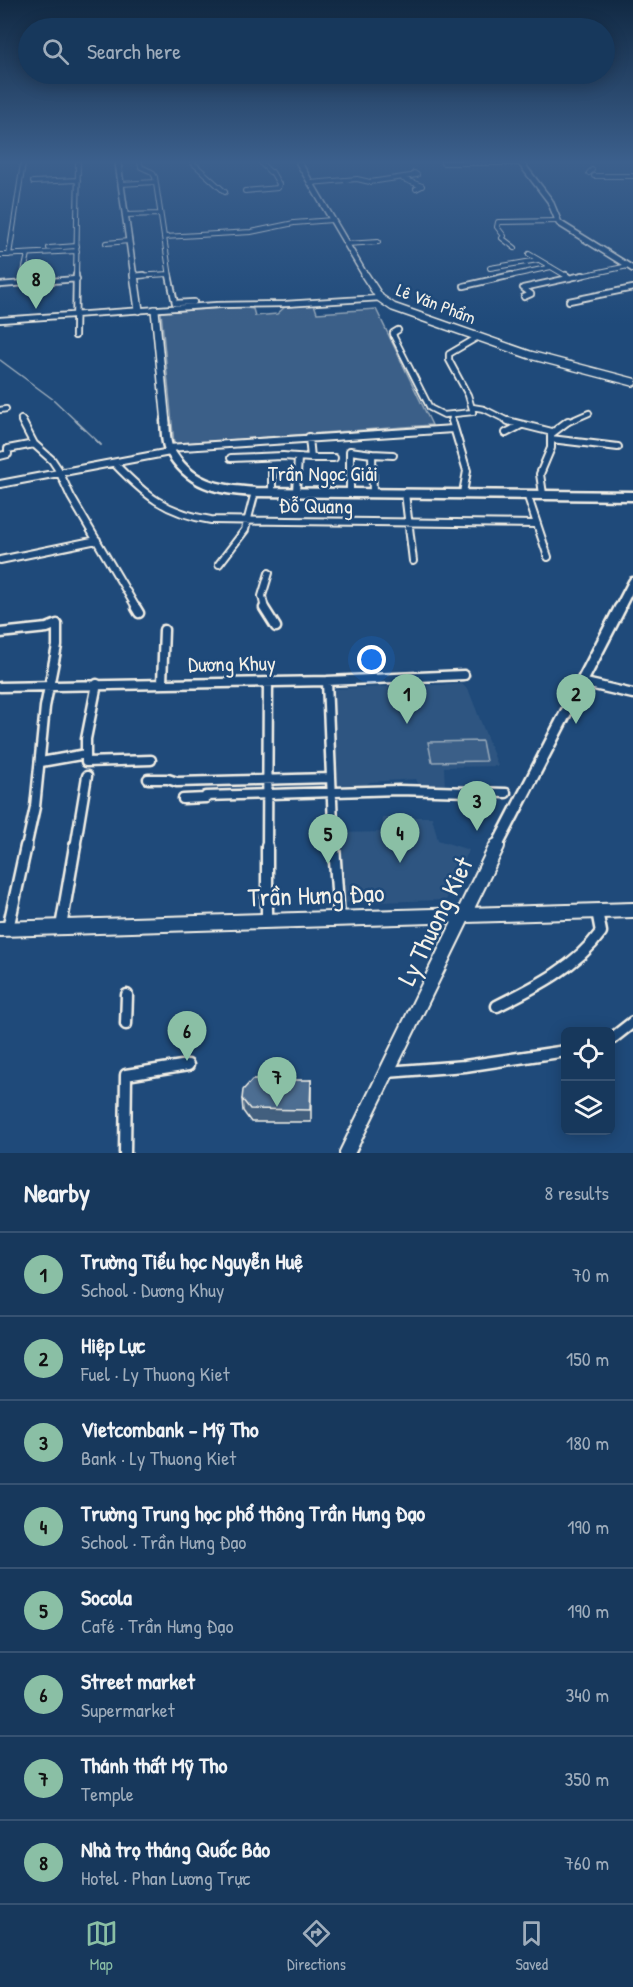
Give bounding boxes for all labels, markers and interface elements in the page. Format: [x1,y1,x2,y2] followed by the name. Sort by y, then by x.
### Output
[18,18,615,84] search box
[39,35,72,68] icon: search
[87,36,181,66] text: Search here
[16,260,56,309] pin: 8
[393,277,479,330] street label: Lê Văn Phẩm
[268,459,378,488] street label: Trần Ngọc Giải
[279,490,353,521] street label: Đỗ Quang
[357,645,386,674] your location
[188,648,276,679] street label: Dương Khuy
[388,674,426,724] pin: 1
[556,674,596,724] pin: 2
[458,782,496,831] pin: 3
[308,814,348,864] pin: 5
[380,814,420,863] pin: 4
[388,850,481,991] street label: Ly Thuong Kiet
[247,875,385,914] street label: Trần Hưng Đạo
[168,1012,207,1061] pin: 6
[561,1027,615,1135] map controls
[561,1027,615,1081] button: locate
[258,1058,296,1107] pin: 7
[561,1081,615,1135] button: layers
[24,1175,90,1210] text: Nearby
[544,1179,609,1206] text: 8 results
[81,1246,303,1276] text: Trường Tiểu học Nguyễn Huệ
[40,1261,47,1288] text: 1
[572,1261,609,1288] text: 70 m
[81,1276,224,1303] text: School · Dương Khuy
[81,1330,145,1360] text: Hiệp Lực
[39,1345,48,1372] text: 2
[566,1345,609,1372] text: 150 m
[81,1360,230,1387] text: Fuel · Ly Thuong Kiet
[81,1414,259,1444] text: Vietcombank - Mỹ Tho
[39,1429,48,1456] text: 3
[566,1429,609,1456] text: 180 m
[81,1444,236,1471] text: Bank · Ly Thuong Kiet
[81,1498,425,1528] text: Trường Trung học phổ thông Trần Hưng Đạo
[40,1513,47,1540] text: 4
[567,1513,609,1540] text: 190 m
[81,1528,246,1555] text: School · Trần Hưng Đạo
[81,1582,132,1612] text: Socola
[39,1597,48,1624] text: 5
[567,1597,609,1624] text: 190 m
[81,1612,233,1639] text: Café · Trần Hưng Đạo
[81,1666,195,1696] text: Street market
[40,1681,47,1708] text: 6
[565,1681,609,1708] text: 340 m
[81,1696,175,1723] text: Supermarket
[81,1750,227,1780] text: Thánh thất Mỹ Tho
[39,1765,48,1792] text: 7
[564,1765,609,1792] text: 350 m
[81,1780,134,1807] text: Temple
[81,1834,270,1864] text: Nhà trọ tháng Quốc Bảo
[39,1849,48,1876] text: 8
[564,1849,609,1876] text: 760 m
[81,1864,250,1891] text: Hotel · Phan Lương Trực
[85,1917,118,1975] tab: Map
[287,1917,346,1975] tab: Directions
[515,1917,548,1975] tab: Saved

